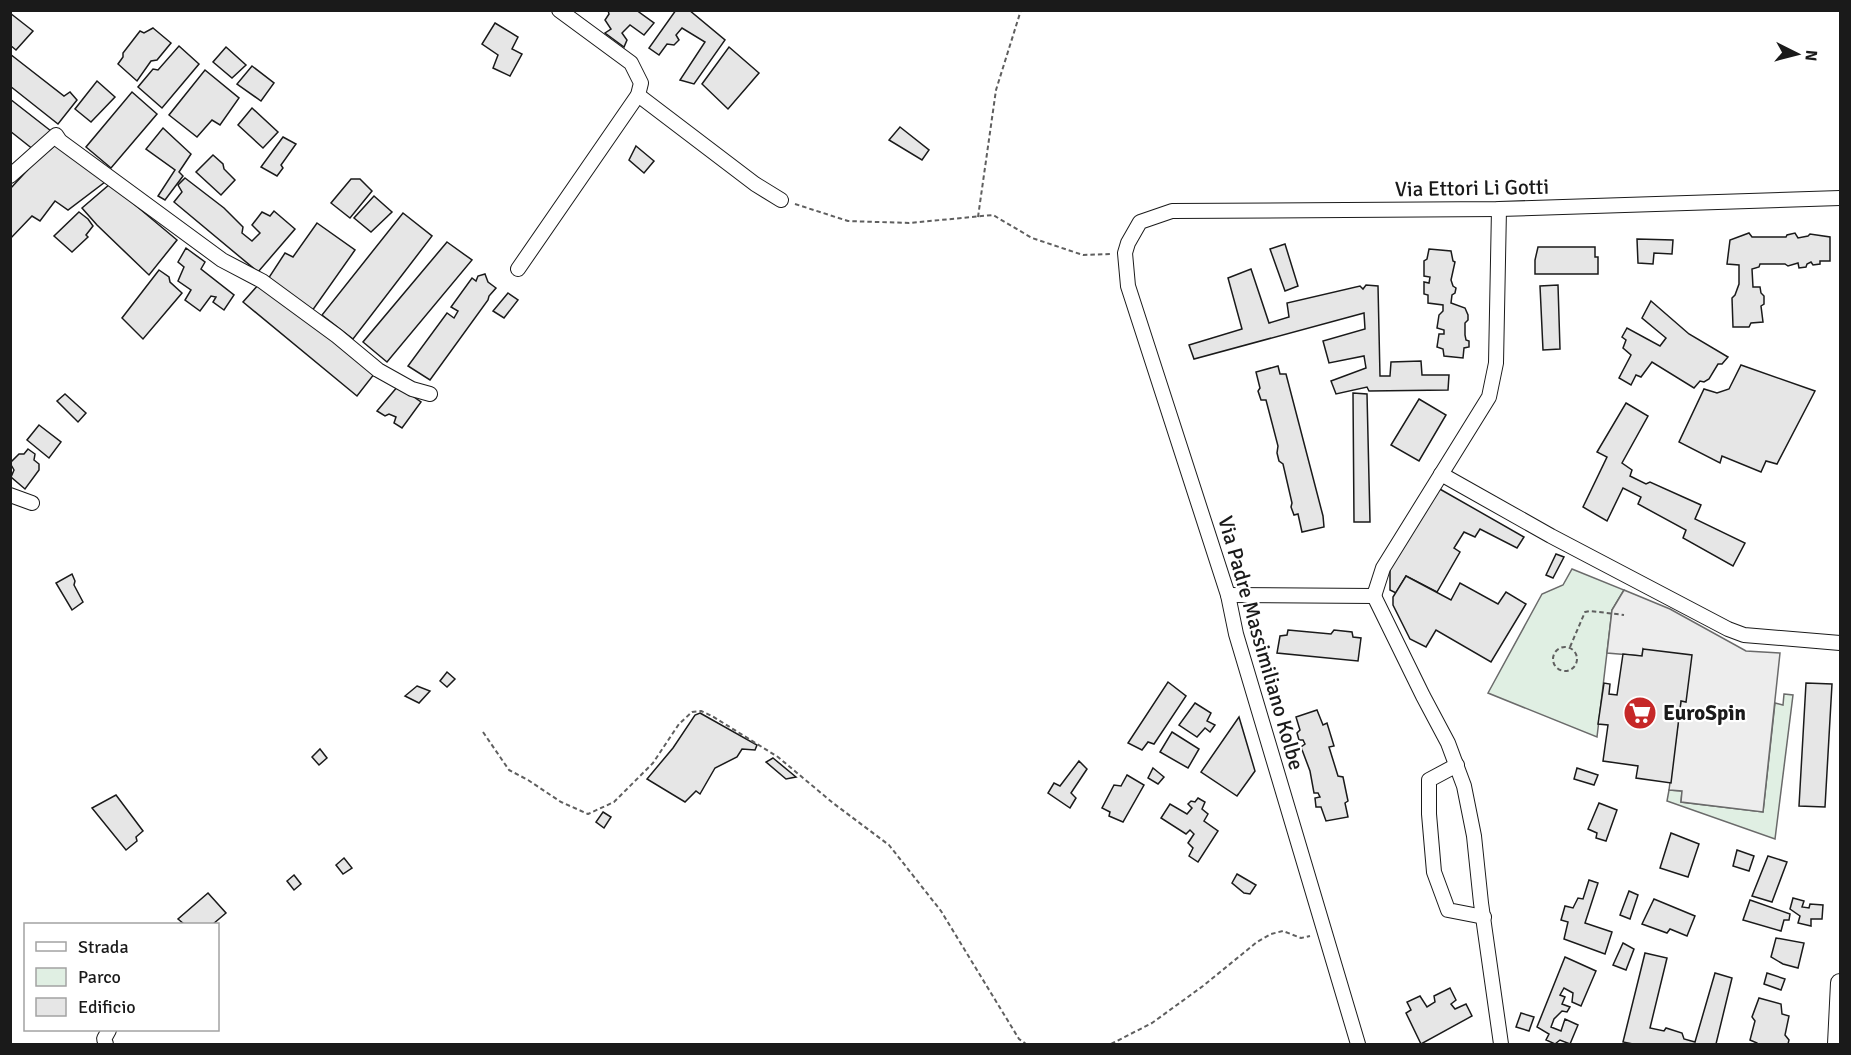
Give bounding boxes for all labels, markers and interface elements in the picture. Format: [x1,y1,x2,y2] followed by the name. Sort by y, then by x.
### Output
[1767,24,1827,84] north arrow
[1800,49,1821,62] text: N
[1395,174,1549,202] street label: Via Ettori Li Gotti
[1212,513,1310,773] street label: Via Padre Massimiliano Kolbe
[1622,695,1658,731] supermarket icon: EuroSpin
[1663,700,1746,726] place label: EuroSpin
[24,923,219,1031] legend
[78,936,129,958] text: Strada
[78,966,121,988] text: Parco
[78,996,136,1018] text: Edificio

